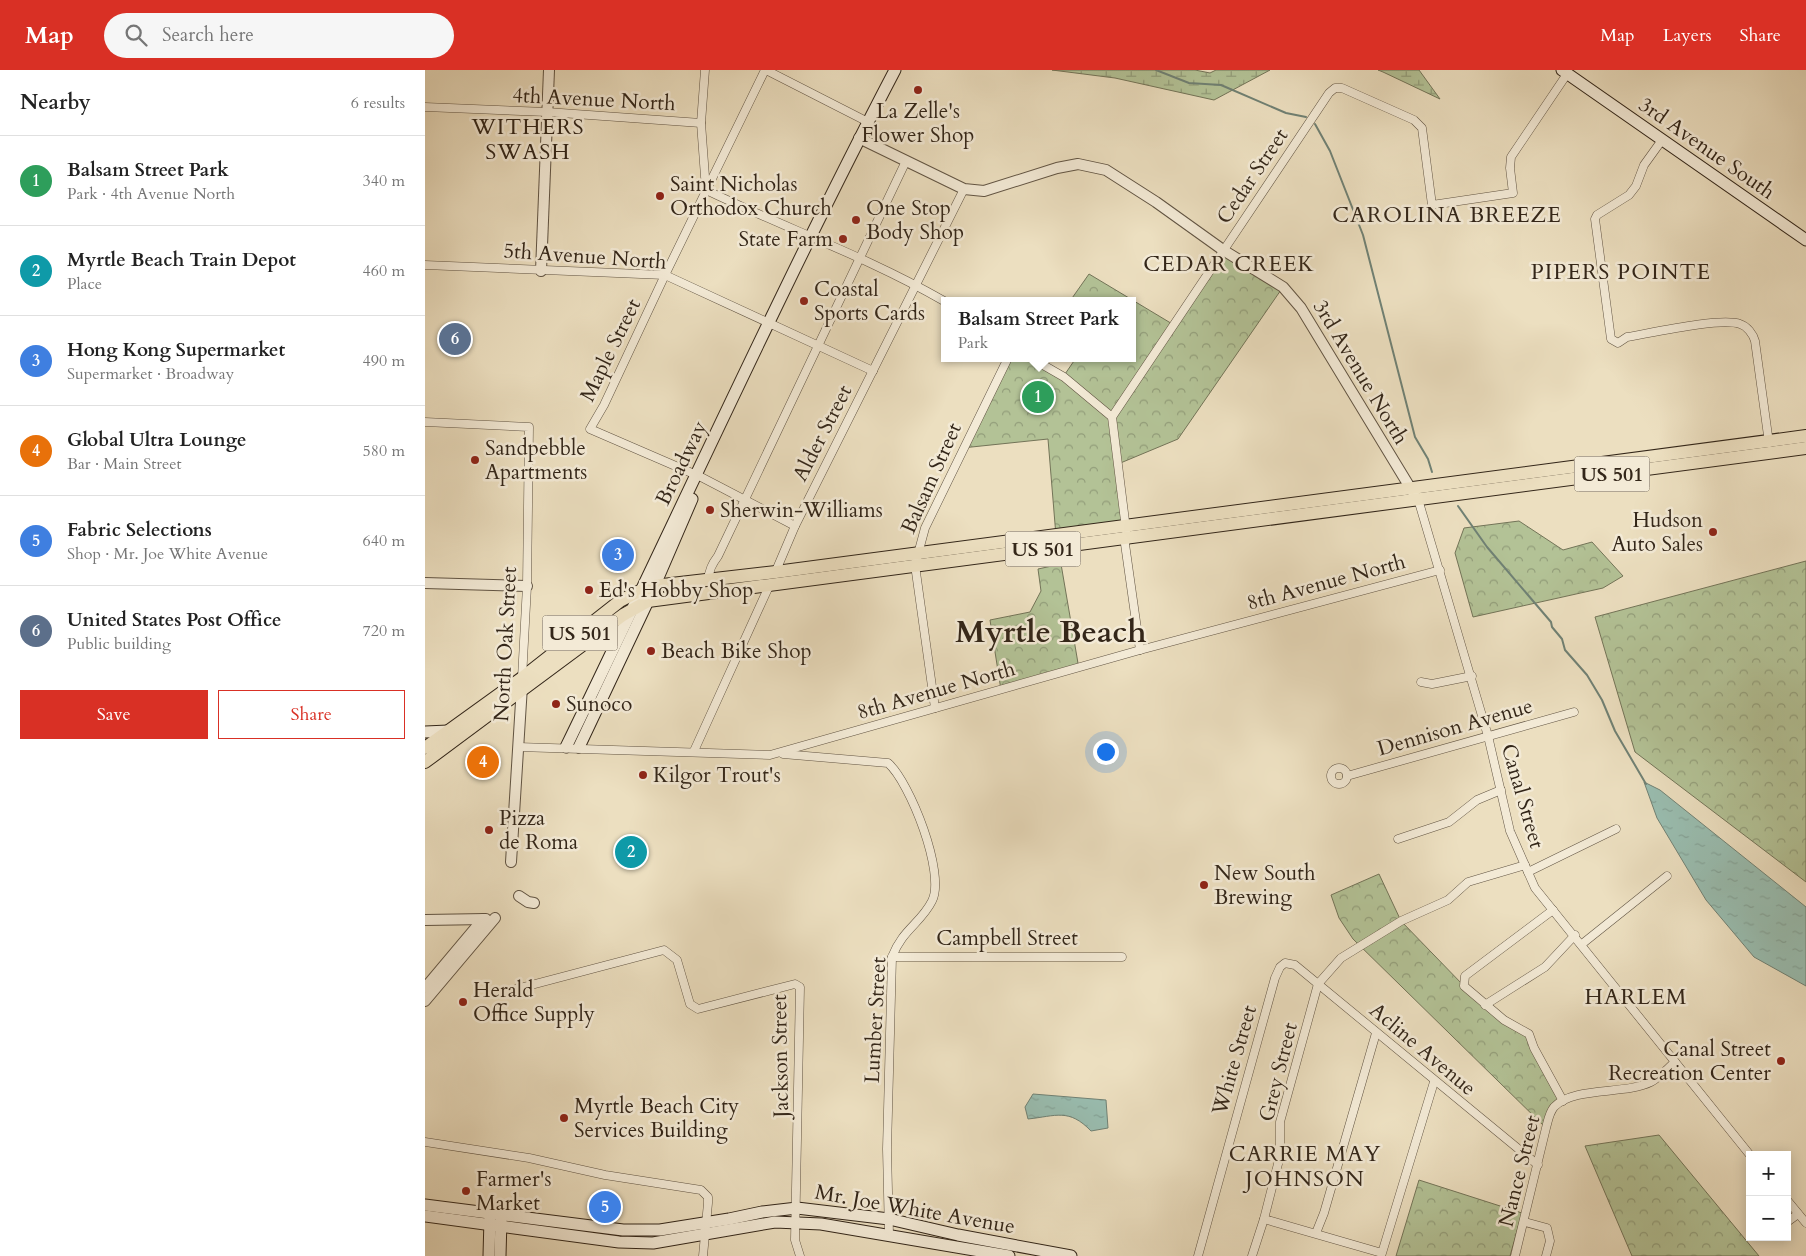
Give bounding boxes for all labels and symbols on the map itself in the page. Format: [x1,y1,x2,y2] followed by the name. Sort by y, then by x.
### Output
[512,81,677,118] street label: 4th Avenue North
[912,84,924,96] marker: La Zelle's Flower Shop
[1633,90,1781,207] street label: 3rd Avenue South
[862,97,974,150] place label: La Zelle's Flower Shop
[470,112,585,167] district label: WITHERS SWASH
[1210,122,1295,230] street label: Cedar Street
[670,170,832,223] place label: Saint Nicholas Orthodox Church
[654,190,666,202] marker: Saint Nicholas Orthodox Church
[866,194,964,247] place label: One Stop Body Shop
[1332,200,1562,230] district label: CAROLINA BREEZE
[850,214,862,226] marker: One Stop Body Shop
[739,225,833,254] place label: State Farm
[837,233,849,245] marker: State Farm
[502,236,668,277] street label: 5th Avenue North
[1143,249,1315,279] district label: CEDAR CREEK
[1531,257,1711,287] district label: PIPERS POINTE
[814,275,925,328] place label: Coastal Sports Cards
[573,294,648,406] street label: Maple Street
[1306,294,1415,450] street label: 3rd Avenue North
[798,295,810,307] marker: Coastal Sports Cards
[439,320,471,358] pin: 6
[1022,378,1054,416] pin: 1
[786,380,859,487] street label: Alder Street
[649,416,714,510] street label: Broadway
[894,418,969,538] street label: Balsam Street
[485,434,587,487] place label: Sandpebble Apartments
[469,454,481,466] marker: Sandpebble Apartments
[1575,456,1649,492] road number: US 501
[720,496,883,525] place label: Sherwin-Williams
[704,504,716,516] marker: Sherwin-Williams
[1611,506,1703,559] place label: Hudson Auto Sales
[1707,526,1719,538] marker: Hudson Auto Sales
[1005,532,1081,566] road number: US 501
[602,536,634,574] pin: 3
[1243,547,1409,618] street label: 8th Avenue North
[487,565,524,722] street label: North Oak Street
[599,576,753,605] place label: Ed's Hobby Shop
[583,584,595,596] marker: Ed's Hobby Shop
[955,611,1147,653] district label: Myrtle Beach
[543,616,617,650] road number: US 501
[661,637,812,666] place label: Beach Bike Shop
[645,645,657,657] marker: Beach Bike Shop
[854,654,1019,727] street label: 8th Avenue North
[566,690,632,719] place label: Sunoco
[1374,691,1536,764] street label: Dennison Avenue
[550,698,562,710] marker: Sunoco
[1093,739,1119,765] your location
[1494,740,1551,852] street label: Canal Street
[467,743,499,781] pin: 4
[653,761,781,790] place label: Kilgor Trout's
[637,769,649,781] marker: Kilgor Trout's
[499,804,578,857] place label: Pizza de Roma
[483,824,495,836] marker: Pizza de Roma
[615,833,647,871] pin: 2
[1214,859,1316,912] place label: New South Brewing
[1198,879,1210,891] marker: New South Brewing
[936,924,1078,953] street label: Campbell Street
[858,956,893,1084] street label: Lumber Street
[473,976,595,1029] place label: Herald Office Supply
[1585,982,1687,1012] district label: HARLEM
[765,994,796,1121] street label: Jackson Street
[457,996,469,1008] marker: Herald Office Supply
[1363,996,1482,1103] street label: Acline Avenue
[1205,1002,1264,1119] street label: White Street
[1252,1019,1305,1125] street label: Grey Street
[1608,1035,1771,1088] place label: Canal Street Recreation Center
[1775,1055,1787,1067] marker: Canal Street Recreation Center
[574,1092,739,1145] place label: Myrtle Beach City Services Building
[558,1112,570,1124] marker: Myrtle Beach City Services Building
[1492,1112,1547,1230] street label: Nance Street
[1229,1139,1381,1194] district label: CARRIE MAY JOHNSON
[476,1165,551,1218] place label: Farmer's Market
[813,1178,1017,1241] street label: Mr. Joe White Avenue
[460,1185,472,1197] marker: Farmer's Market
[589,1188,621,1226] pin: 5

